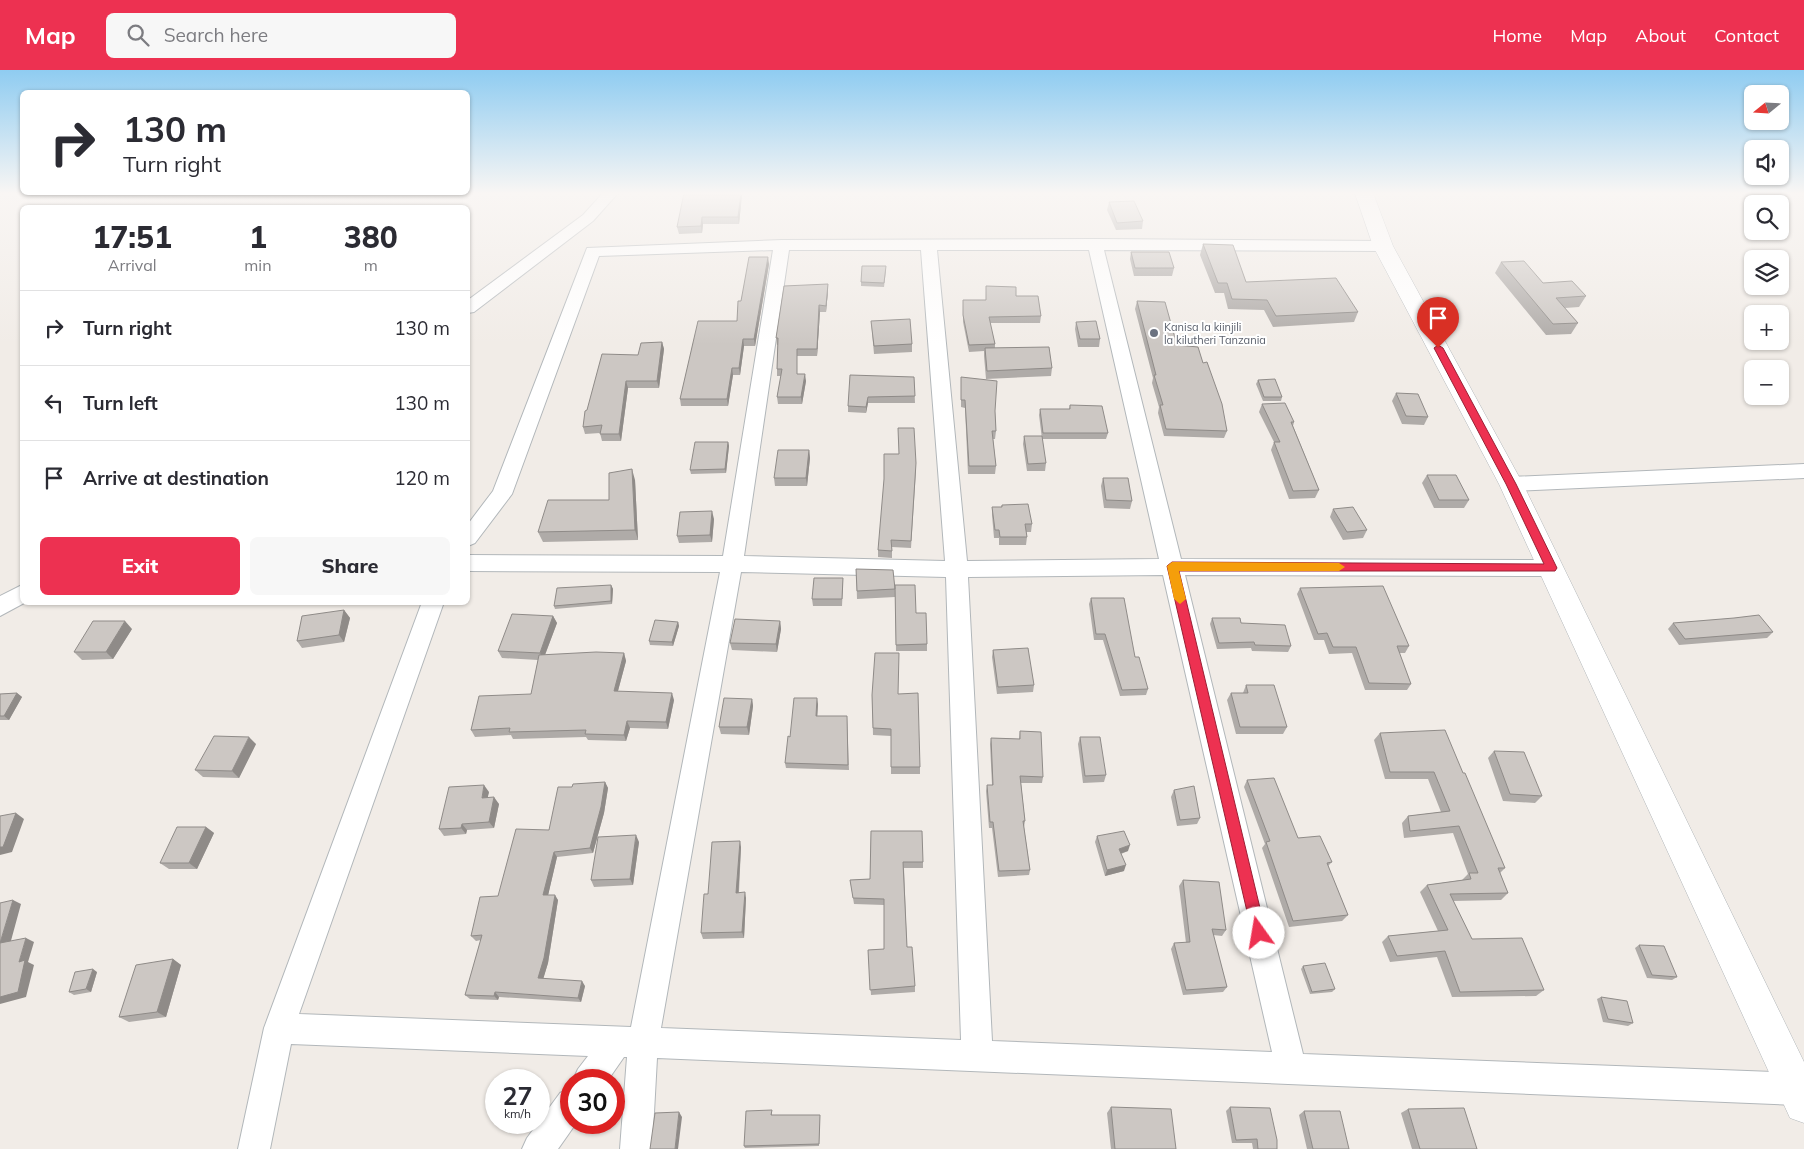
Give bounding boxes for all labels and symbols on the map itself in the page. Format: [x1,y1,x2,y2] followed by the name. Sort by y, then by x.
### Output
[1744,85,1789,130] north arrow
[1417,297,1459,348] pin
[1164,320,1266,347] place label: Kanisa la kiinjili la kilutheri Tanzania
[1148,327,1160,339] marker: Kanisa la kiinjili la kilutheri Tanzania
[1232,906,1284,958] position arrow
[560,1069,625,1134] speed limit sign: 30

